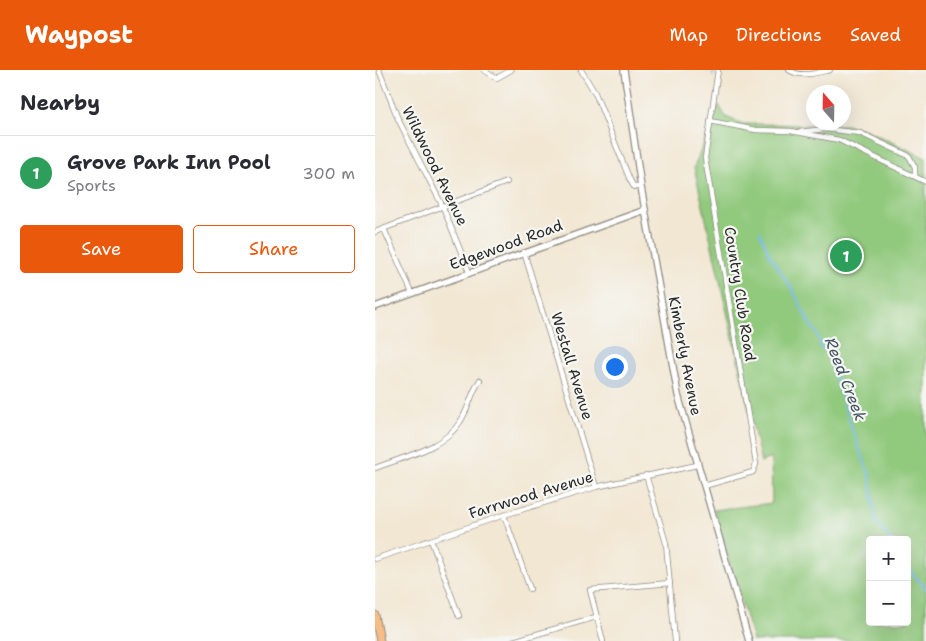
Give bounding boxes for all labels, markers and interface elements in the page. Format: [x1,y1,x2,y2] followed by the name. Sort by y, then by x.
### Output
[25,19,133,51] text: Waypost
[670,23,708,47] text: Map
[736,23,822,47] text: Directions
[850,23,901,47] text: Saved
[806,85,851,130] north arrow
[20,89,100,117] text: Nearby
[397,103,473,229] street label: Wildwood Avenue
[67,150,271,175] text: Grove Park Inn Pool
[32,163,40,184] text: 1
[303,163,355,184] text: 300 m
[67,175,116,196] text: Sports
[447,215,566,275] street label: Edgewood Road
[20,225,183,273] button: Save
[193,225,355,273] button: Share
[719,225,761,363] street label: Country Club Road
[830,237,862,275] pin: 1
[664,295,706,417] street label: Kimberly Avenue
[546,310,598,422] street label: Westall Avenue
[820,334,871,424] water label: Reed Creek
[602,354,628,380] your location
[466,467,596,523] street label: Farrwood Avenue
[866,536,911,626] map controls
[866,536,911,581] button: +
[866,581,911,626] button: −

